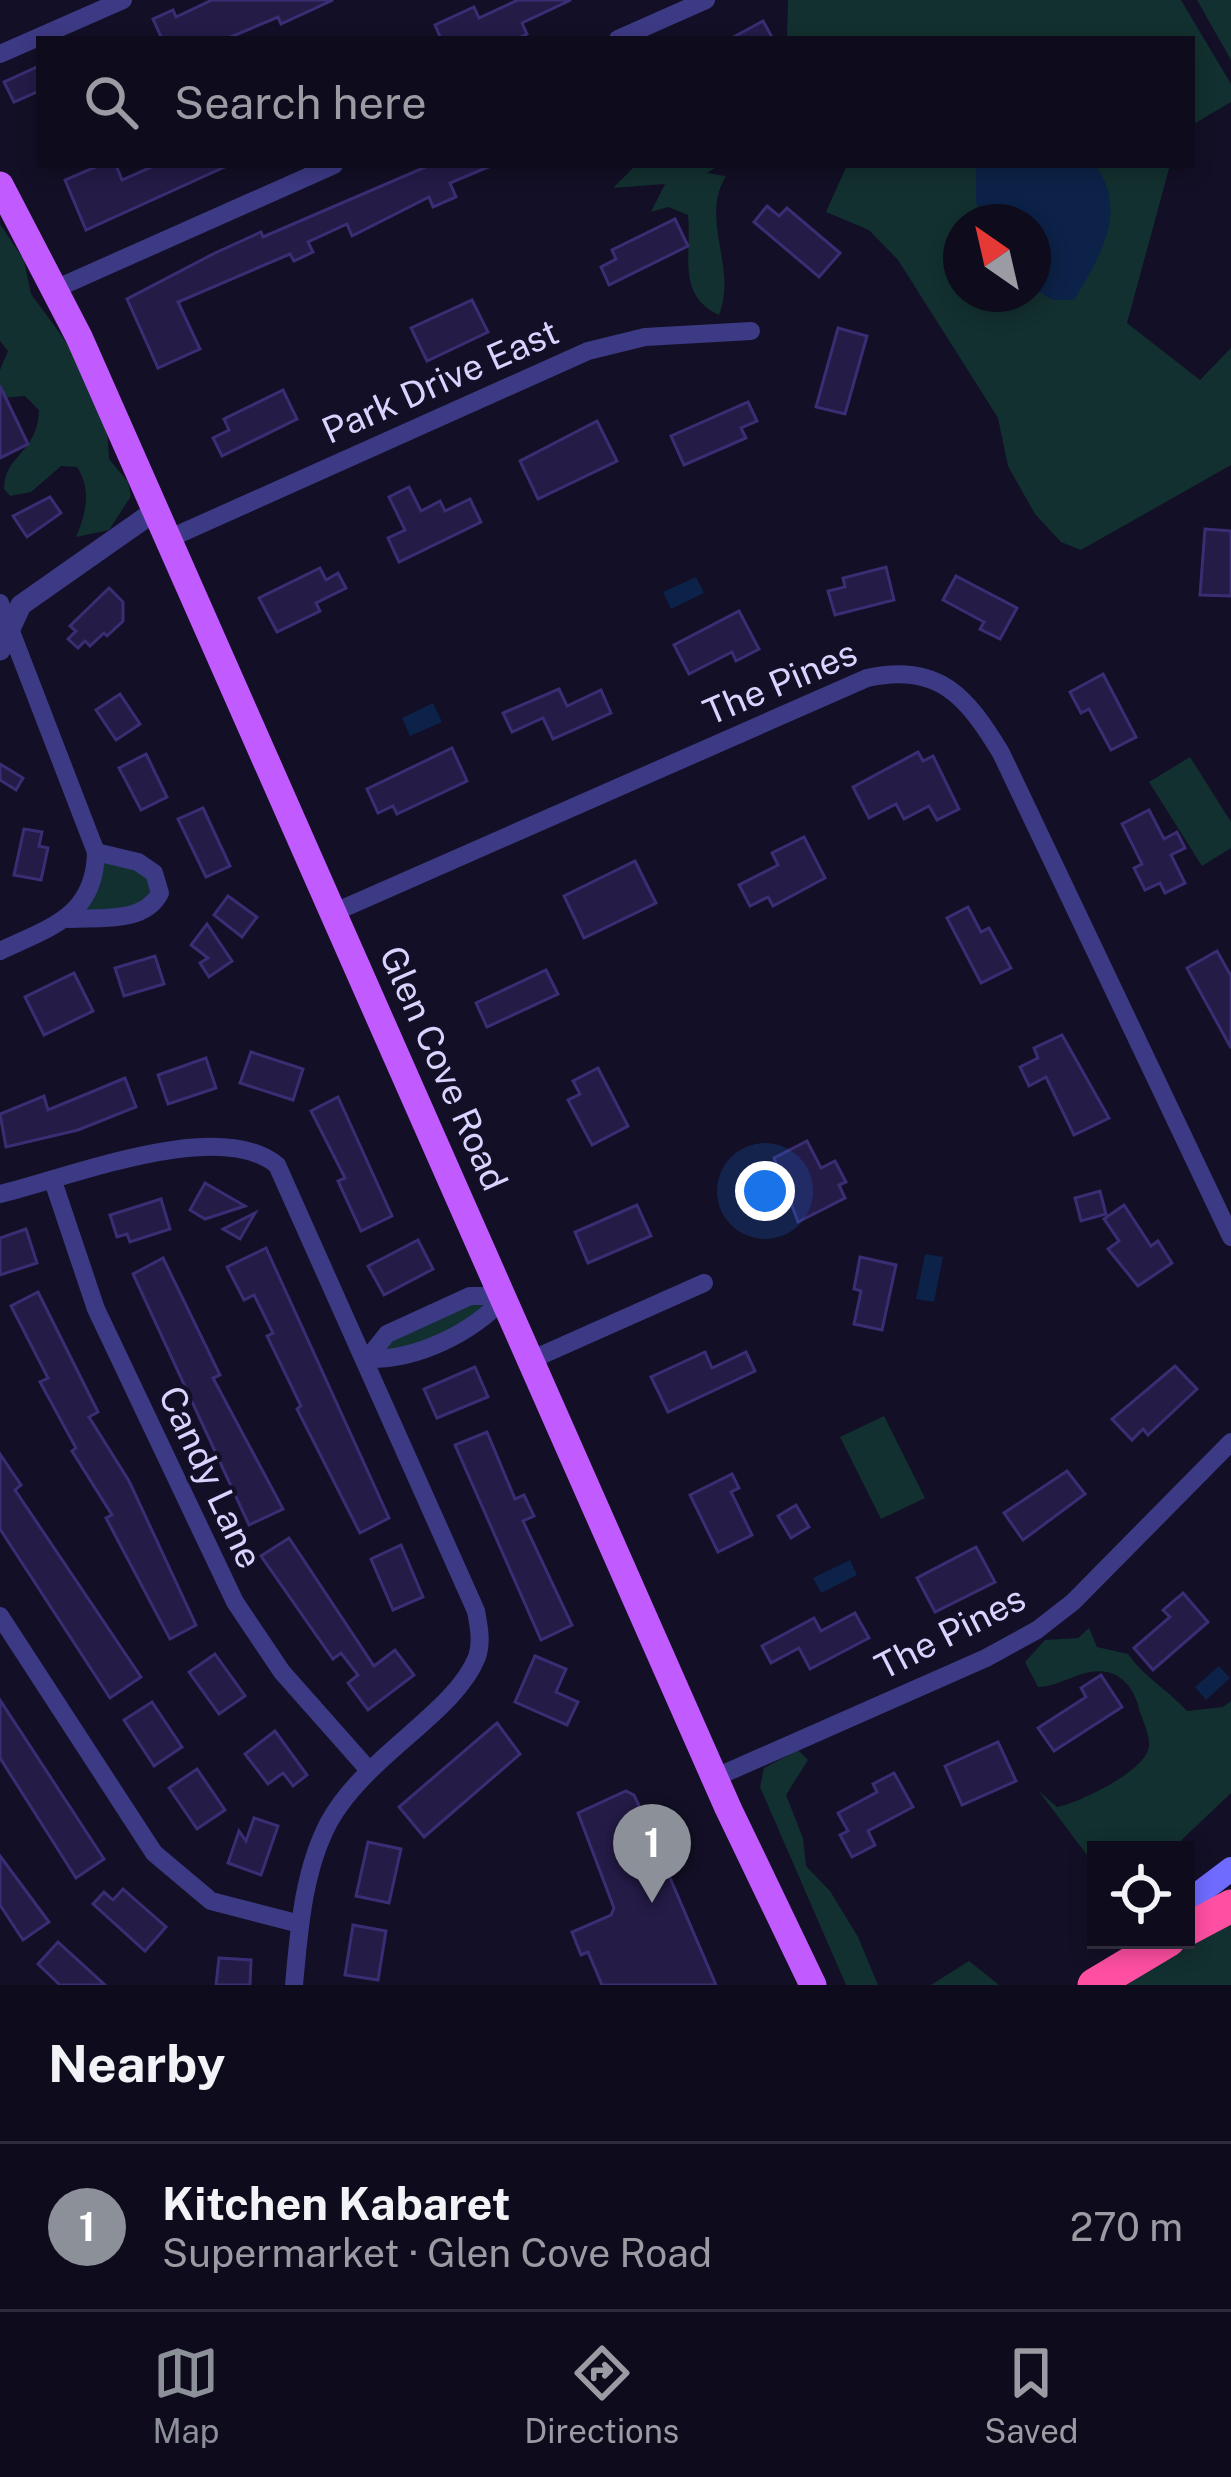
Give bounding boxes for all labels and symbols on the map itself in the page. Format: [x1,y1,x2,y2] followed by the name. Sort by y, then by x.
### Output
[943,204,1051,312] north arrow
[316,310,564,452] street label: Park Drive East
[697,631,863,733] street label: The Pines
[371,939,517,1197] street label: Glen Cove Road
[735,1161,795,1221] your location
[151,1379,271,1575] street label: Candy Lane
[868,1576,1032,1688] street label: The Pines
[613,1804,691,1903] pin: 1

